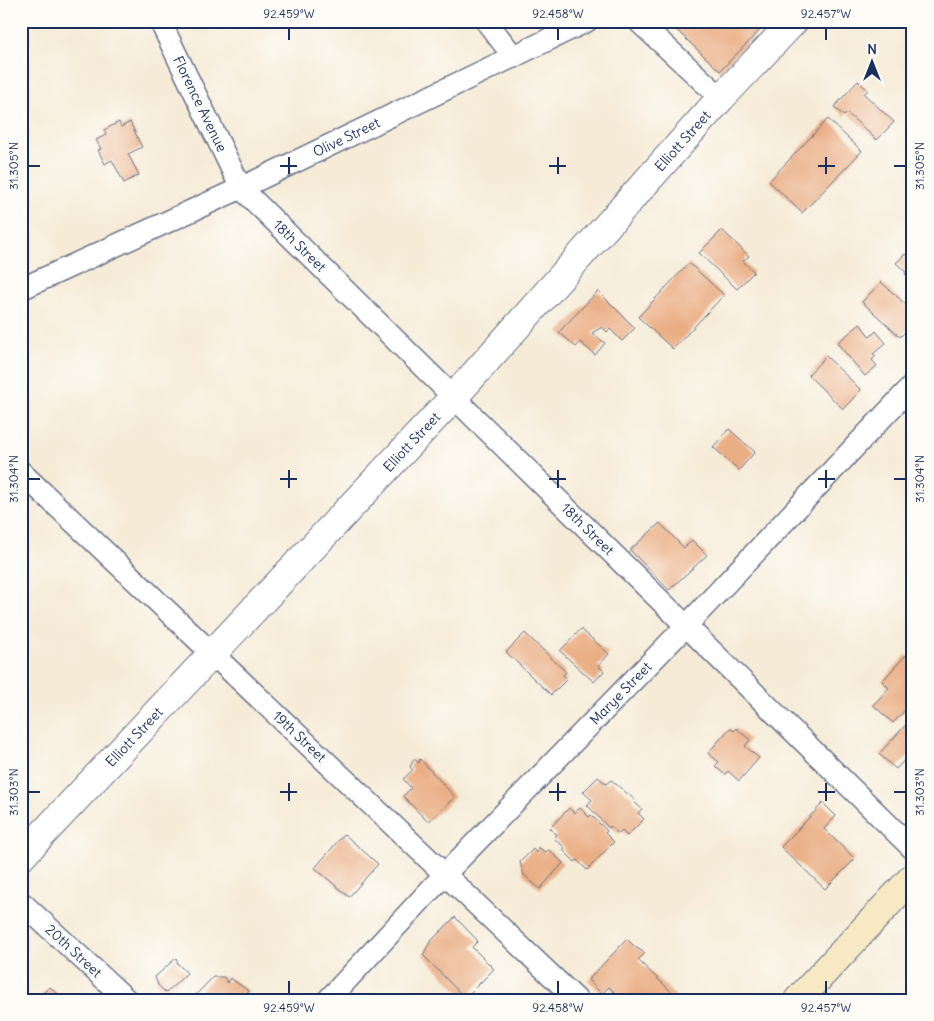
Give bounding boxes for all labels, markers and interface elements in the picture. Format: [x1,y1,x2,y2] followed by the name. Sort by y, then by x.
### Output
[263,6,315,21] text: 92.459°W
[532,6,584,21] text: 92.458°W
[801,6,851,21] text: 92.457°W
[846,38,896,88] north arrow
[867,40,877,58] text: N
[169,53,231,155] street label: Florence Avenue
[651,107,715,175] street label: Elliott Street
[310,113,383,161] street label: Olive Street
[6,142,21,190] text: 31.305°N
[912,142,927,190] text: 31.305°N
[269,216,330,276] street label: 18th Street
[379,408,444,476] street label: Elliott Street
[6,455,21,503] text: 31.304°N
[912,455,927,503] text: 31.304°N
[558,499,618,559] street label: 18th Street
[586,658,656,729] street label: Marye Street
[102,703,167,771] street label: Elliott Street
[269,707,330,766] street label: 19th Street
[6,768,21,816] text: 31.303°N
[912,768,927,816] text: 31.303°N
[42,920,106,982] street label: 20th Street
[263,1000,315,1015] text: 92.459°W
[532,1000,584,1015] text: 92.458°W
[801,1000,851,1015] text: 92.457°W

